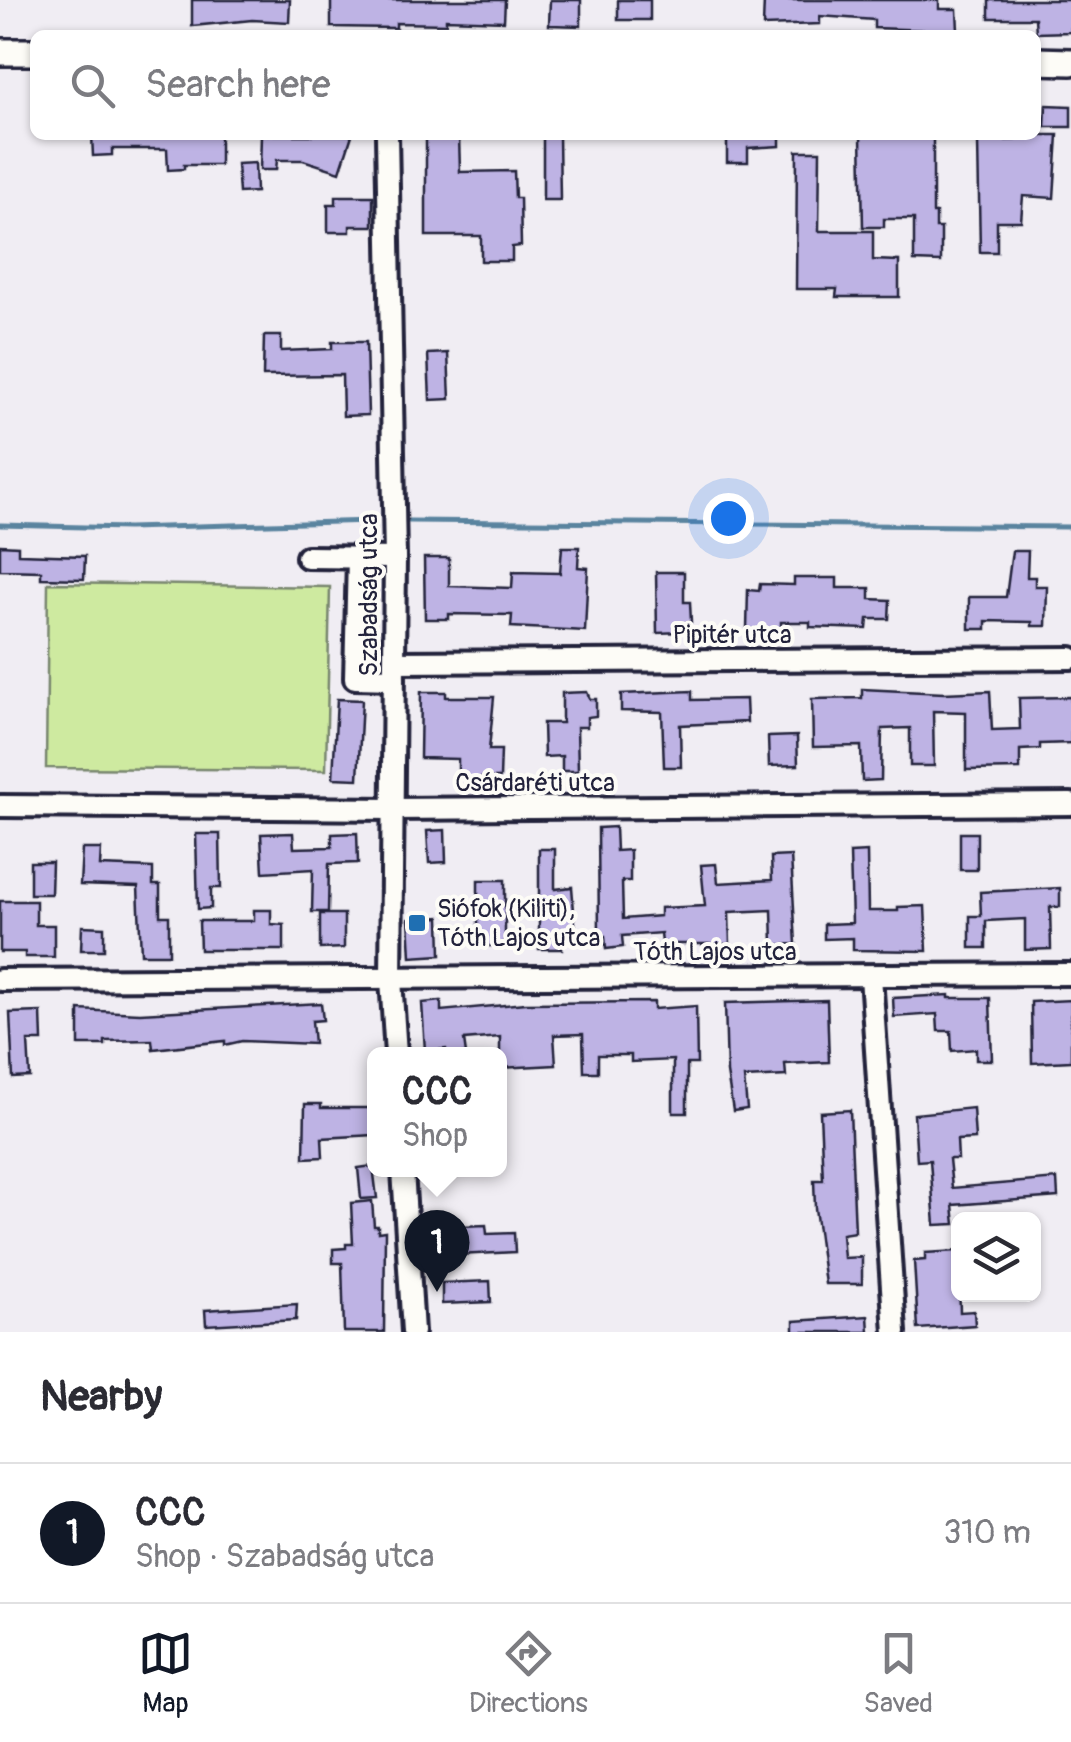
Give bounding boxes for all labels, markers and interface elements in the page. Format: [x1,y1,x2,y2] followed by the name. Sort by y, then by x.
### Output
[30,30,1041,140] search box
[65,58,120,113] icon: search
[145,61,331,109] text: Search here
[703,493,754,544] your location
[354,513,385,677] street label: Szabadság utca
[672,620,792,651] street label: Pipitér utca
[455,768,615,799] street label: Csárdaréti utca
[437,894,600,954] place label: Siófok (Kiliti), Tóth Lajos utca
[406,912,428,934] marker: Siófok (Kiliti), Tóth Lajos utca
[633,937,797,968] street label: Tóth Lajos utca
[367,1047,507,1177] popup
[402,1068,472,1116] text: CCC
[402,1116,468,1156] text: Shop
[404,1210,470,1292] pin: 1
[951,1212,1041,1302] map controls
[951,1212,1041,1302] button: layers
[40,1371,162,1423] text: Nearby
[135,1489,205,1537] text: CCC
[66,1513,79,1553] text: 1
[943,1513,1031,1553] text: 310 m
[135,1537,434,1577] text: Shop · Szabadság utca
[138,1626,193,1721] tab: Map
[469,1626,588,1721] tab: Directions
[864,1626,933,1721] tab: Saved

